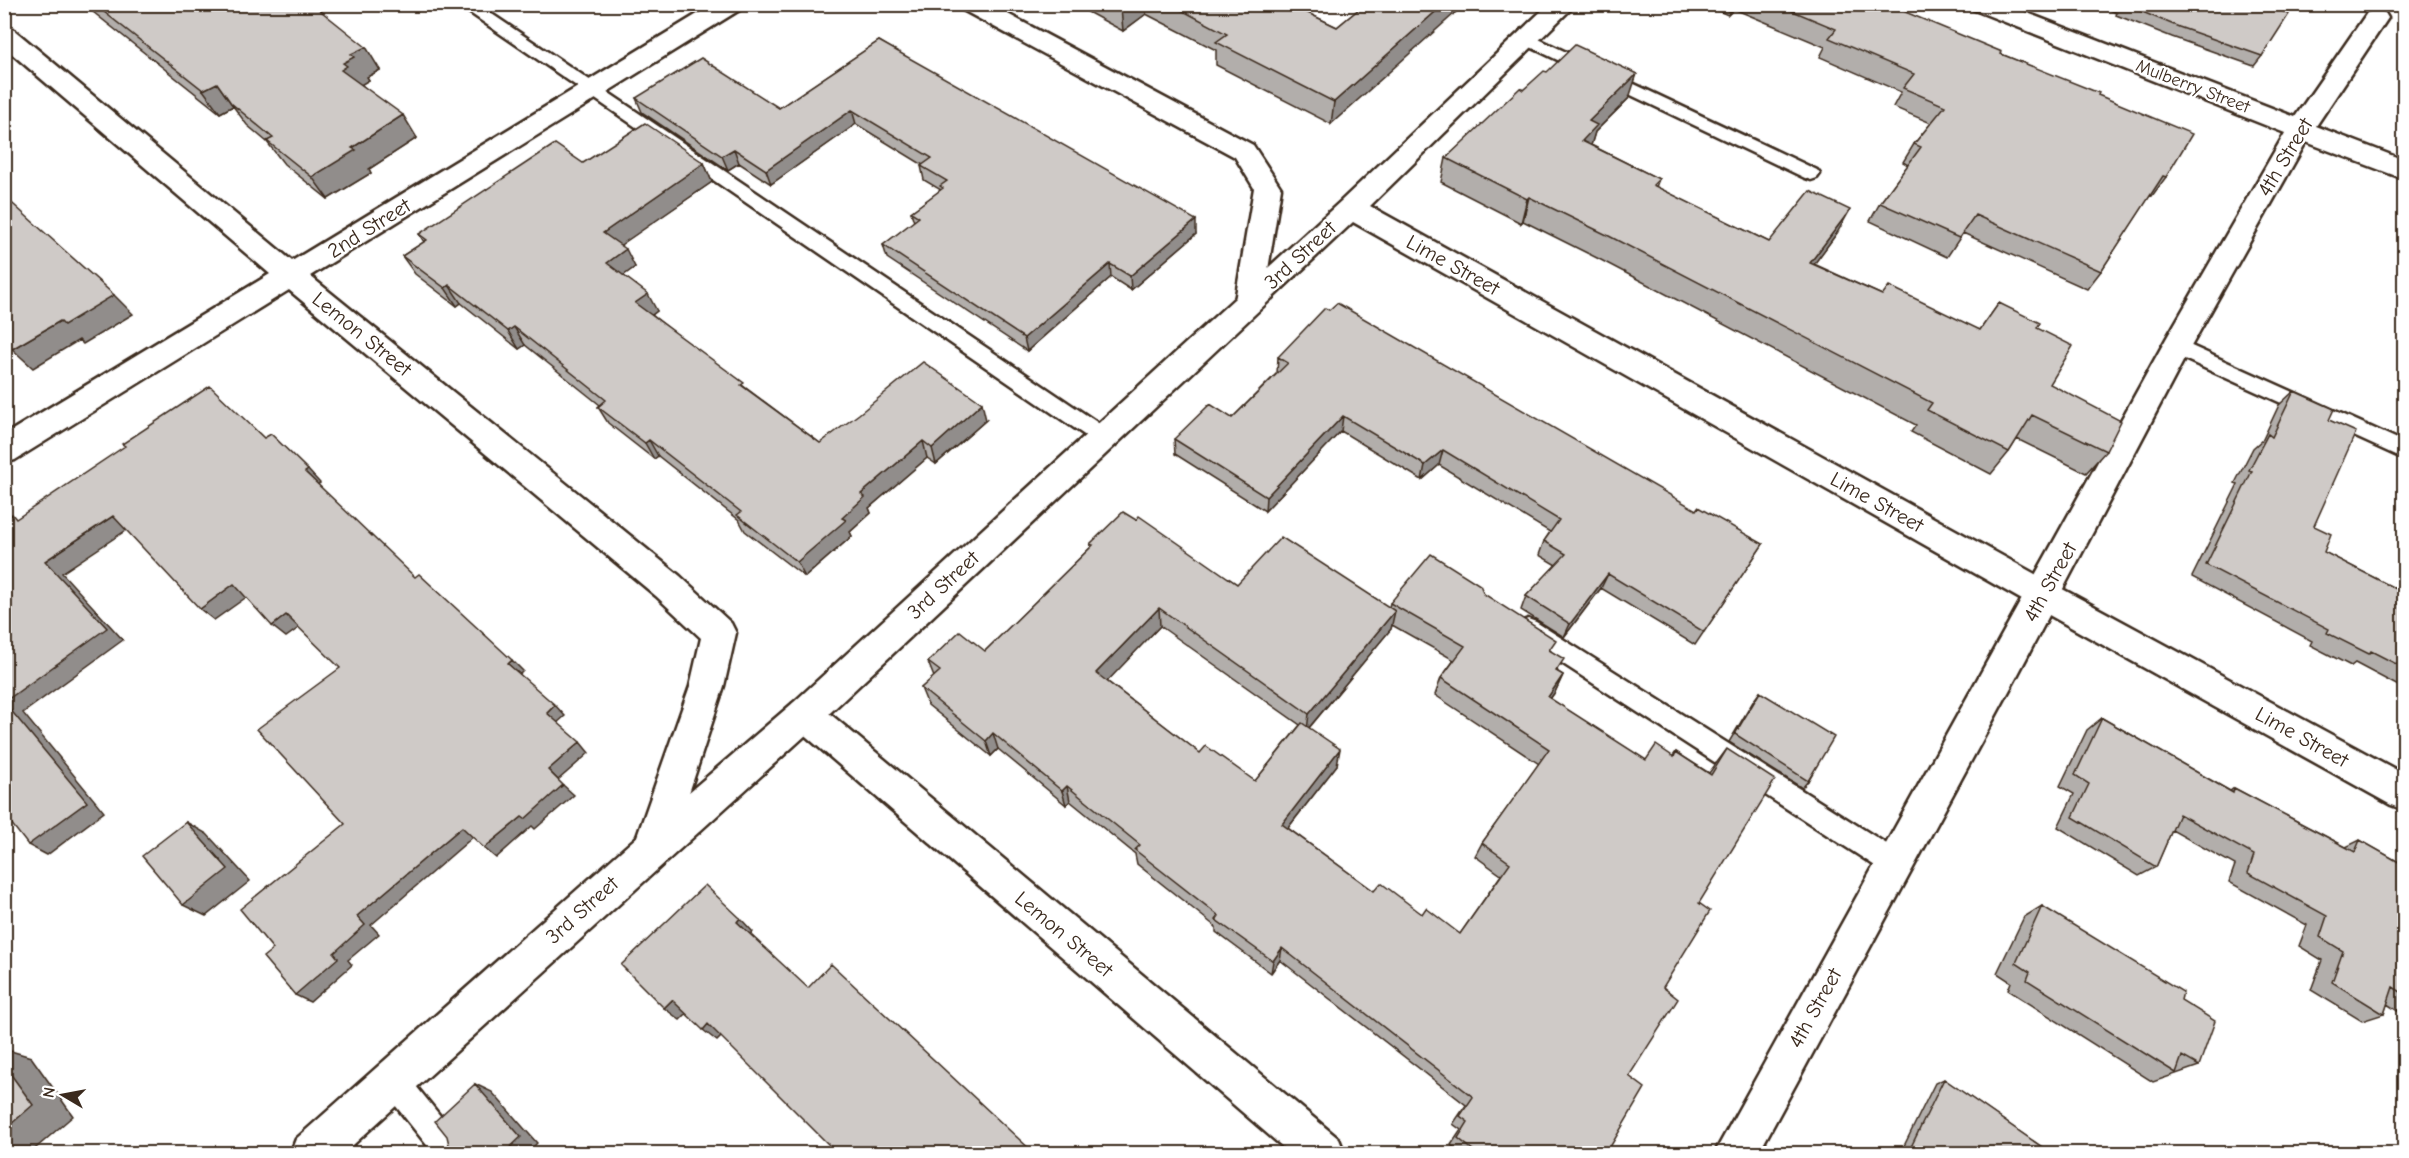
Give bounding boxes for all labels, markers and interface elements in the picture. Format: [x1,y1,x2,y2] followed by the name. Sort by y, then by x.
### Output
[2133,55,2254,118] street label: Mulberry Street
[2252,113,2318,200] street label: 4th Street
[323,193,416,263] street label: 2nd Street
[1259,215,1341,294] street label: 3rd Street
[1402,230,1505,301] street label: Lime Street
[308,287,417,382] street label: Lemon Street
[1826,467,1929,538] street label: Lime Street
[2018,537,2082,626] street label: 4th Street
[902,545,984,624] street label: 3rd Street
[2251,702,2354,773] street label: Lime Street
[541,871,624,949] street label: 3rd Street
[1010,886,1119,983] street label: Lemon Street
[1783,963,1847,1052] street label: 4th Street
[33,1065,93,1125] north arrow
[39,1086,59,1099] text: N

